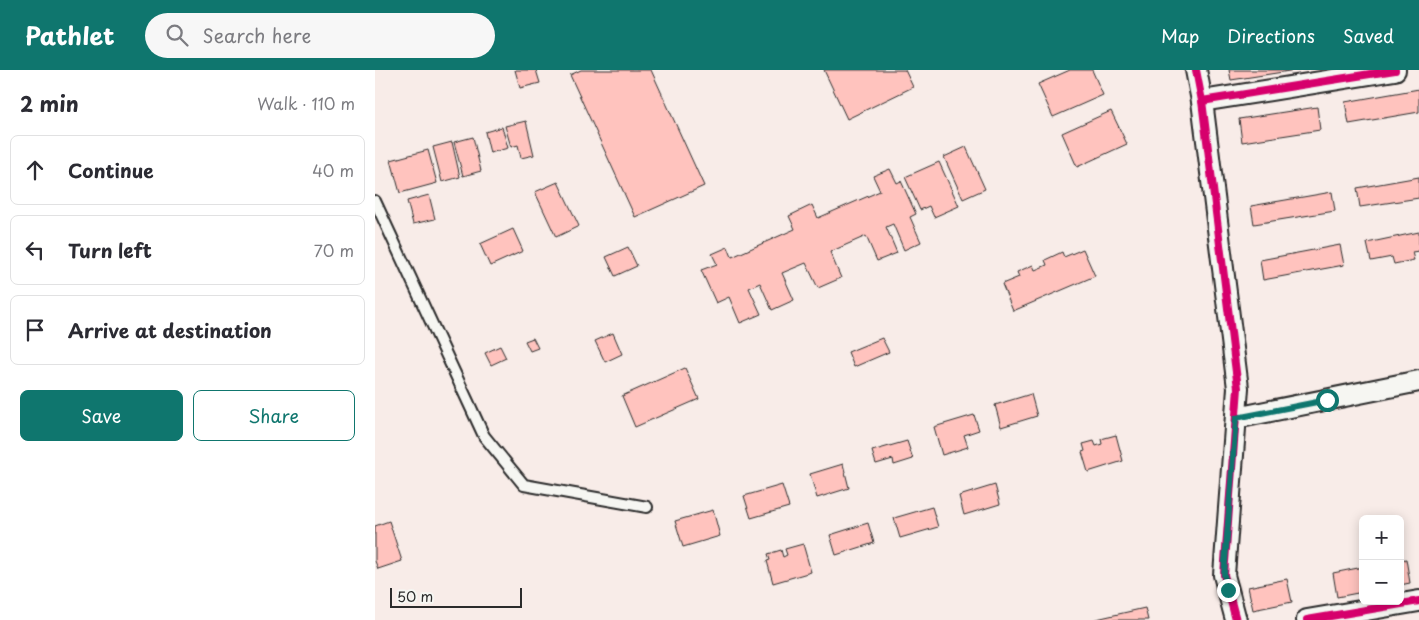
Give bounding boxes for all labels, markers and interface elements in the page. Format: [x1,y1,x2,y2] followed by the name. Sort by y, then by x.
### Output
[145,13,495,58] search box
[25,17,115,53] text: Pathlet
[163,21,191,49] icon: search
[203,21,311,49] text: Search here
[1161,22,1199,49] text: Map
[1227,22,1315,49] text: Directions
[1343,22,1394,49] text: Saved
[20,87,79,119] text: 2 min
[257,91,355,115] text: Walk · 110 m
[21,156,49,184] icon: ahead
[68,156,154,184] text: Continue
[312,158,354,182] text: 40 m
[21,236,49,264] icon: left
[68,236,152,264] text: Turn left
[314,238,354,262] text: 70 m
[21,316,49,344] icon: arrive
[68,316,272,344] text: Arrive at destination
[1316,389,1339,412] route start
[20,390,183,441] button: Save
[193,390,355,441] button: Share
[1359,515,1404,605] map controls
[1359,515,1404,560] button: +
[1359,560,1404,605] button: −
[1217,579,1240,602] route end
[390,585,523,608] scale bar
[397,586,433,607] text: 50 m

